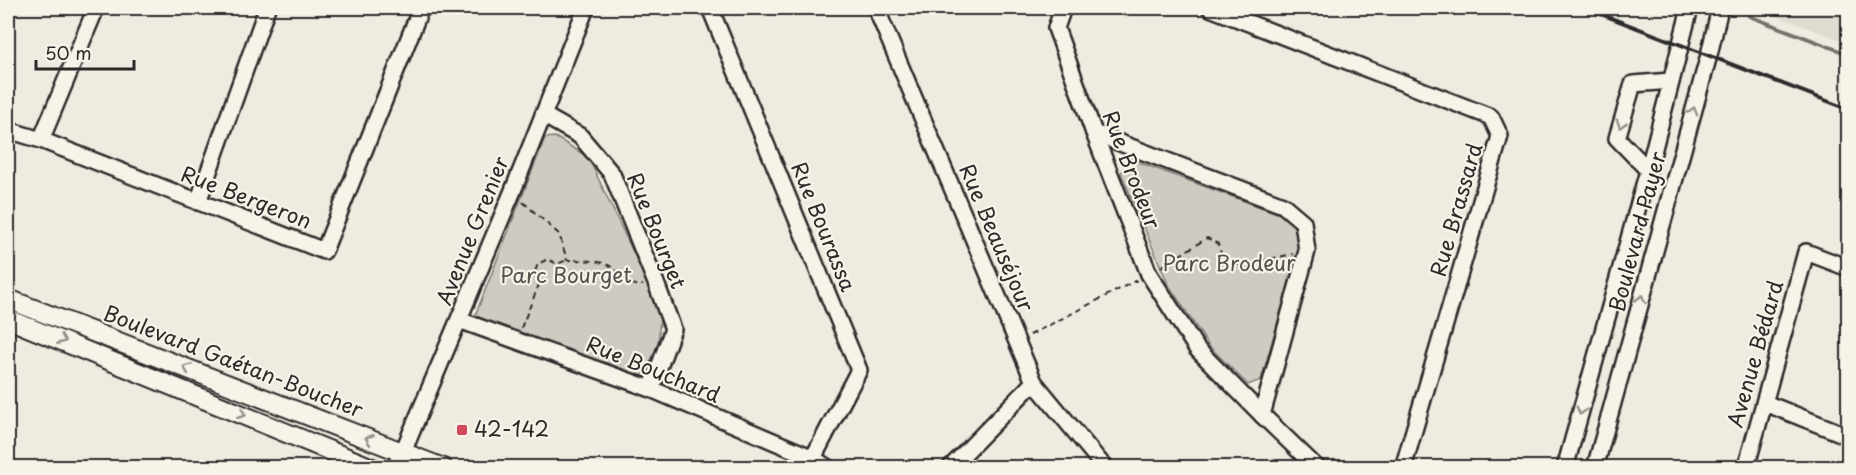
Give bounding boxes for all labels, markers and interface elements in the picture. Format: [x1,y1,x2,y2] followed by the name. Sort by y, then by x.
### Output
[36,33,134,71] scale bar
[45,39,92,66] text: 50 m
[1096,105,1170,233] street label: Rue Brodeur
[1686,106,1698,117] one-way arrow
[1616,118,1628,129] one-way arrow
[1421,139,1489,280] street label: Rue Brassard
[1599,148,1673,315] street label: Boulevard Payer
[427,151,515,309] street label: Avenue Grenier
[177,157,317,236] street label: Rue Bergeron
[784,157,865,296] street label: Rue Bourassa
[952,158,1043,316] street label: Rue Beauséjour
[620,167,696,293] street label: Rue Bourget
[1162,246,1296,278] park label: Parc Brodeur
[500,258,632,290] park label: Parc Bourget
[1718,276,1790,431] street label: Avenue Bédard
[1634,294,1646,305] one-way arrow
[99,296,368,425] street label: Boulevard Gaétan-Boucher
[582,327,726,410] street label: Rue Bouchard
[56,333,66,346] one-way arrow
[182,363,193,376] one-way arrow
[1576,405,1588,415] one-way arrow
[236,407,247,419] one-way arrow
[474,412,549,444] place label: 42-142
[455,423,469,437] marker: 42-142
[364,434,375,446] one-way arrow

